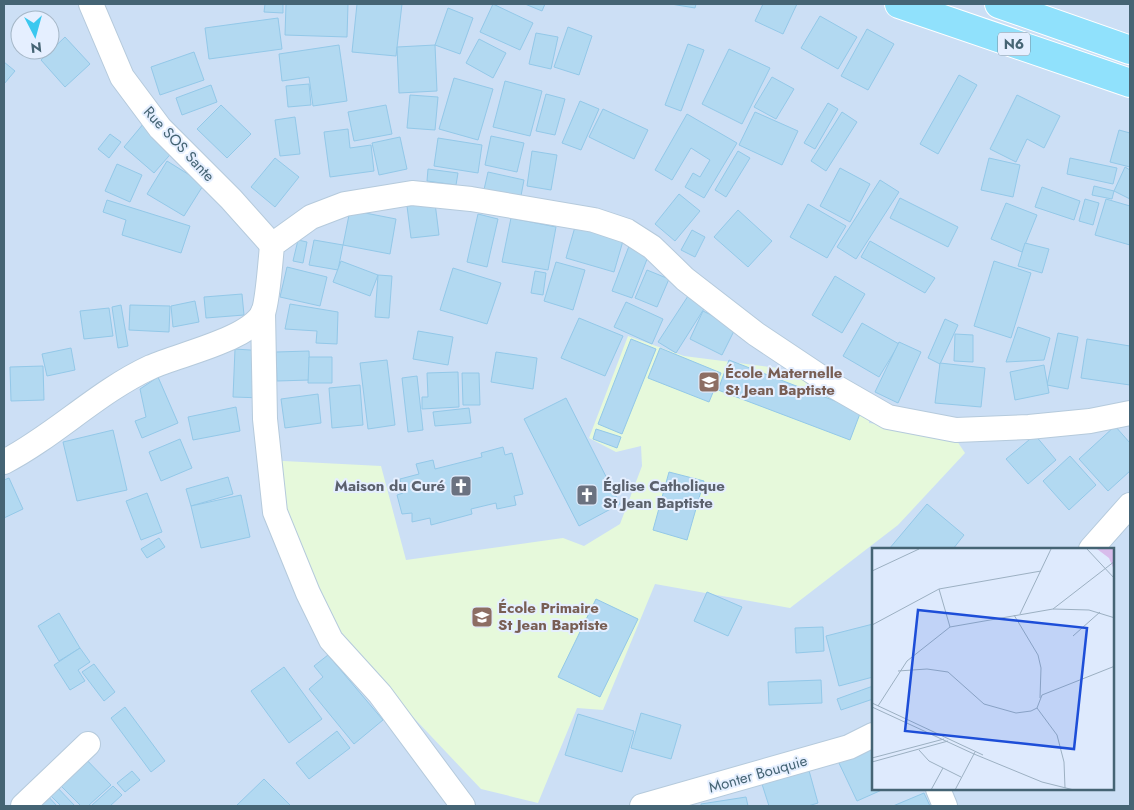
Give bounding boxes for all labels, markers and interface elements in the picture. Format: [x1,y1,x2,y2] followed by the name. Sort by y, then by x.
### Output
[10,10,60,60] north arrow
[998,33,1030,56] road number: N6
[30,37,43,58] text: N
[138,101,220,187] street label: Rue SOS Sante
[725,362,843,401] place label: École Maternelle St Jean Baptiste
[697,370,721,394] school or university icon: École Maternelle St Jean Baptiste
[449,474,473,498] church icon: Maison du Curé
[335,475,445,497] place label: Maison du Curé
[603,475,725,514] place label: Église Catholique St Jean Baptiste
[575,483,599,507] church icon: Église Catholique St Jean Baptiste
[872,548,1114,790] inset map
[498,597,608,636] place label: École Primaire St Jean Baptiste
[470,605,494,629] school or university icon: École Primaire St Jean Baptiste
[706,749,810,799] street label: Monter Bouquie

